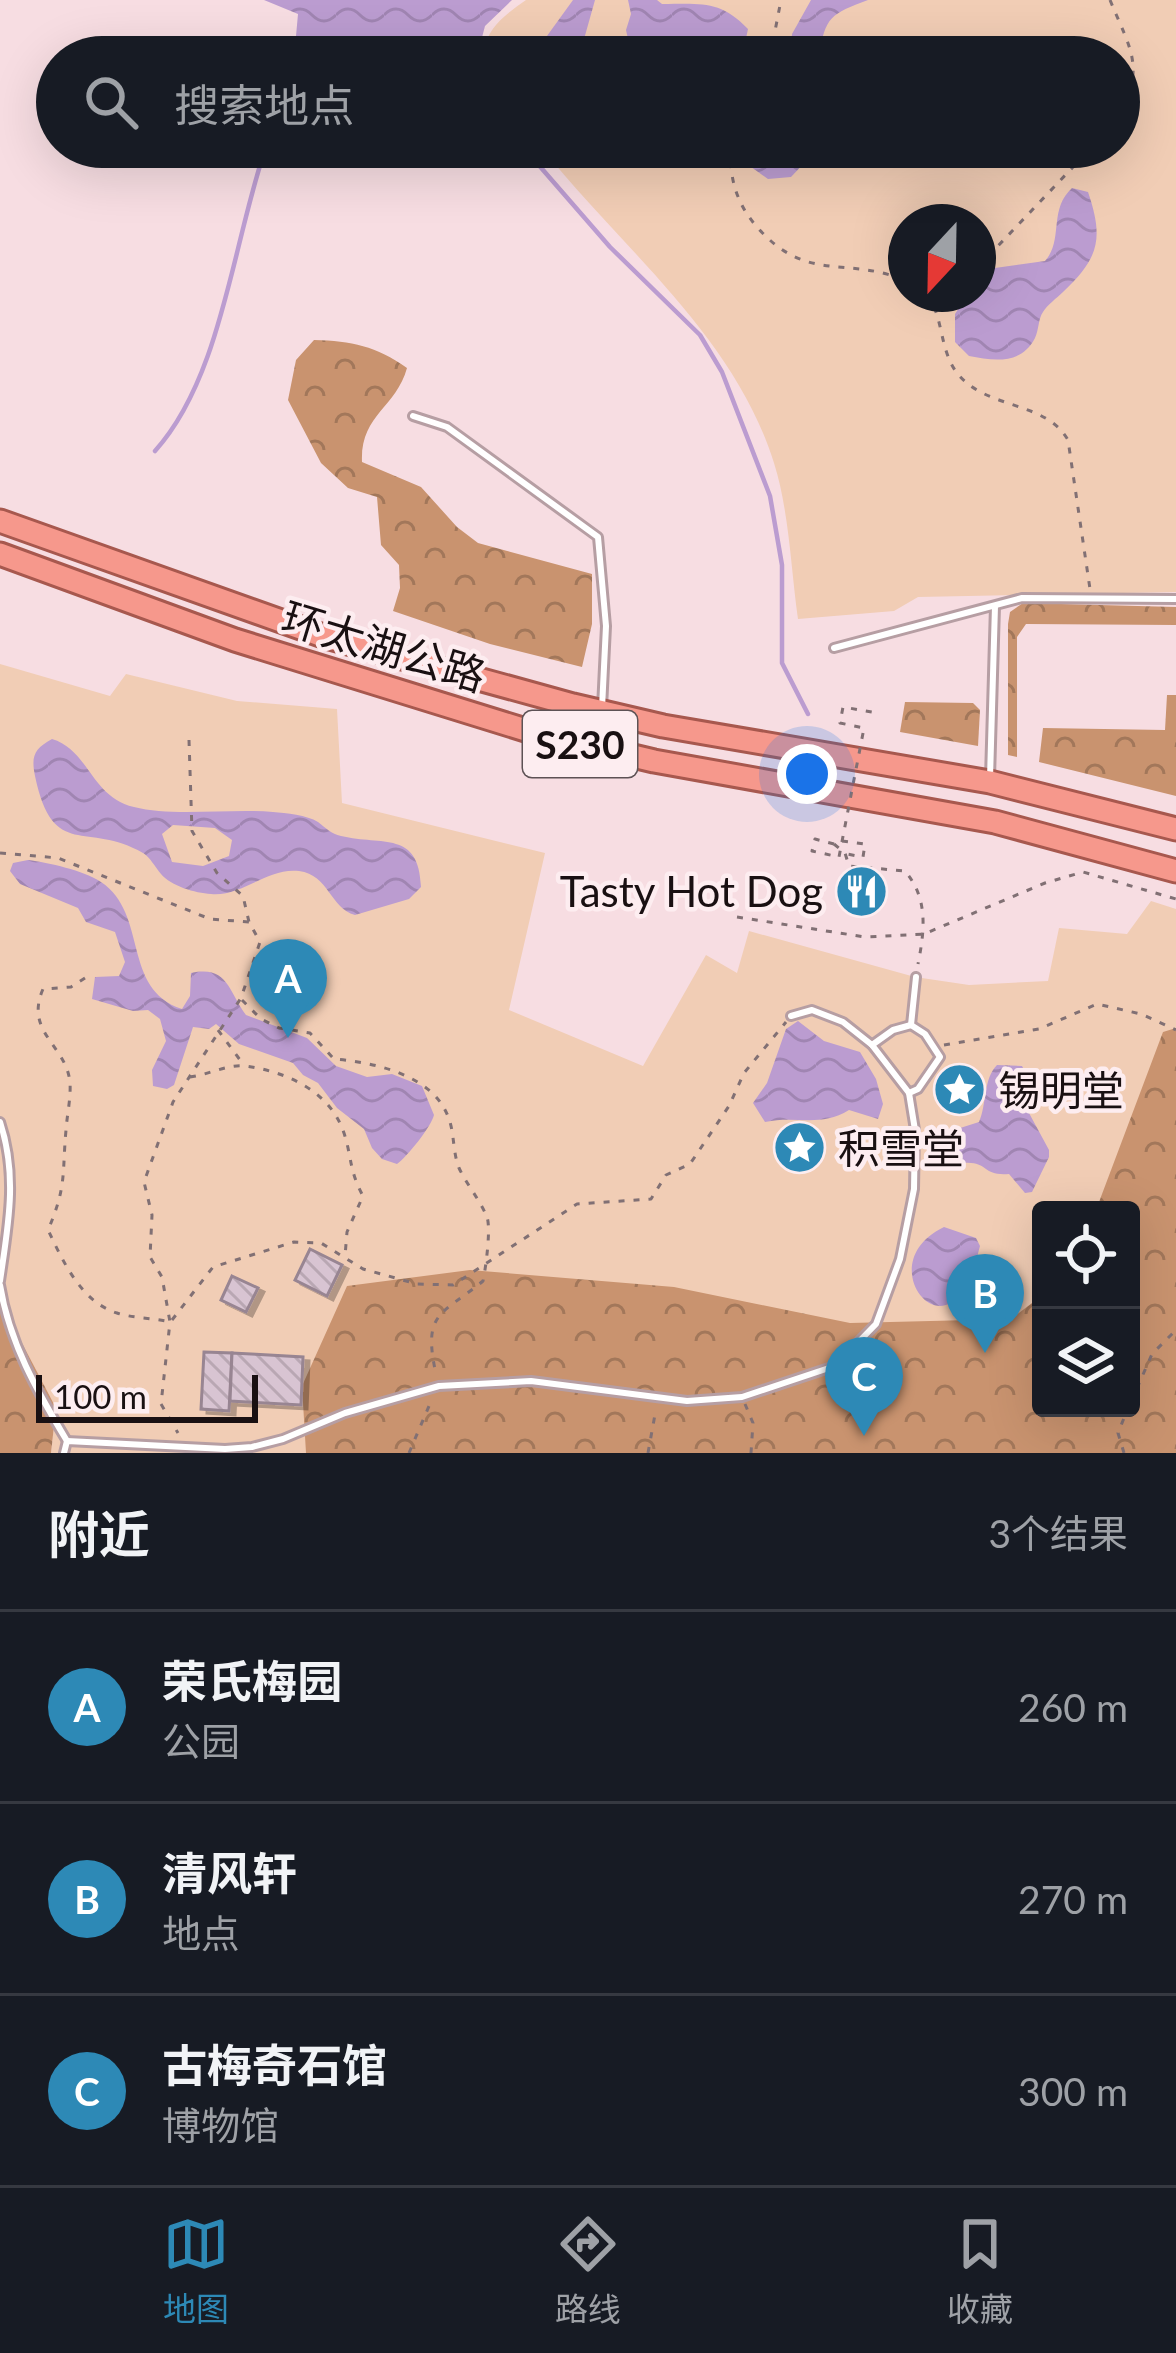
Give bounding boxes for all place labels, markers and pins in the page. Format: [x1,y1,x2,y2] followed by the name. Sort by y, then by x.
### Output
[834,863,890,919] restaurant icon: Tasty Hot Dog
[560,866,823,916] place label: Tasty Hot Dog
[249,939,327,1038] pin: A
[931,1062,987,1118] place icon: 锡明堂
[998,1065,1124,1115] place label: 锡明堂
[771,1120,827,1176] place icon: 积雪堂
[838,1123,964,1173] place label: 积雪堂
[946,1254,1024,1353] pin: B
[825,1337,903,1436] pin: C

